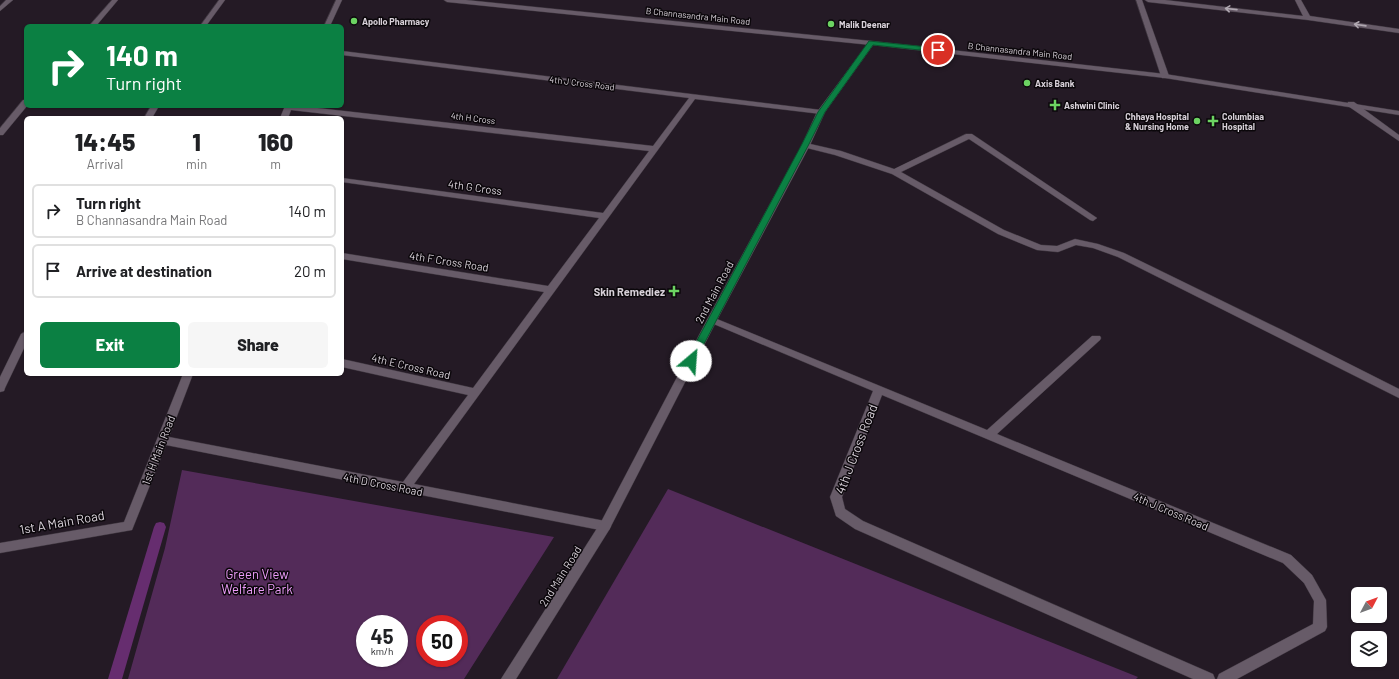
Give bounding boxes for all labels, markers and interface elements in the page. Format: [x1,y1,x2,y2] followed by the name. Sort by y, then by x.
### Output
[645,5,751,27] street label: B Channasandra Main Road
[1225,6,1238,13] one-way arrow
[349,16,359,26] marker: Apollo Pharmacy
[362,16,430,27] place label: Apollo Pharmacy
[826,19,836,29] marker: Malik Deenar
[839,19,890,30] place label: Malik Deenar
[1354,21,1367,29] one-way arrow
[921,33,955,67] pin
[106,38,178,72] text: 140 m
[927,39,949,61] icon: arrive
[40,40,92,92] icon: right
[967,40,1073,62] street label: B Channasandra Main Road
[106,72,182,94] text: Turn right
[549,74,615,92] street label: 4th J Cross Road
[1022,78,1032,88] marker: Axis Bank
[1035,78,1075,89] place label: Axis Bank
[1049,99,1061,111] marker: Ashwini Clinic
[1064,100,1120,111] place label: Ashwini Clinic
[450,110,496,126] street label: 4th H Cross
[1125,111,1189,132] place label: Chhaya Hospital & Nursing Home
[1222,111,1264,132] place label: Columbiaa Hospital
[1207,115,1219,127] marker: Columbiaa Hospital
[1192,116,1202,126] marker: Chhaya Hospital & Nursing Home
[75,127,135,156] text: 14:45
[192,127,201,156] text: 1
[258,127,293,156] text: 160
[87,156,123,172] text: Arrival
[186,156,207,172] text: min
[270,156,281,172] text: m
[447,177,503,197] street label: 4th G Cross
[76,194,141,212] text: Turn right
[42,200,64,222] icon: right
[289,202,326,220] text: 140 m
[76,212,227,228] text: B Channasandra Main Road
[408,248,490,274] street label: 4th F Cross Road
[692,259,736,325] street label: 2nd Main Road
[42,260,64,282] icon: arrive
[76,262,212,280] text: Arrive at destination
[294,262,326,280] text: 20 m
[594,285,665,298] place label: Skin Remediez
[668,285,680,297] marker: Skin Remediez
[40,322,180,368] button: Exit
[188,322,328,368] button: Share
[670,340,712,382] position arrow
[370,351,452,381] street label: 4th E Cross Road
[832,402,880,496] street label: 4th J Cross Road
[139,413,177,487] street label: 1st H Main Road
[342,470,424,498] street label: 4th D Cross Road
[1131,489,1211,533] street label: 4th J Cross Road
[18,507,106,537] street label: 1st A Main Road
[536,543,584,609] street label: 2nd Main Road
[221,566,293,597] park label: Green View Welfare Park
[1351,587,1387,623] north arrow
[1351,587,1387,667] map controls
[416,615,468,667] speed limit sign: 50
[371,624,393,648] text: 45
[1351,631,1387,667] button: layers
[371,645,393,657] text: km/h

